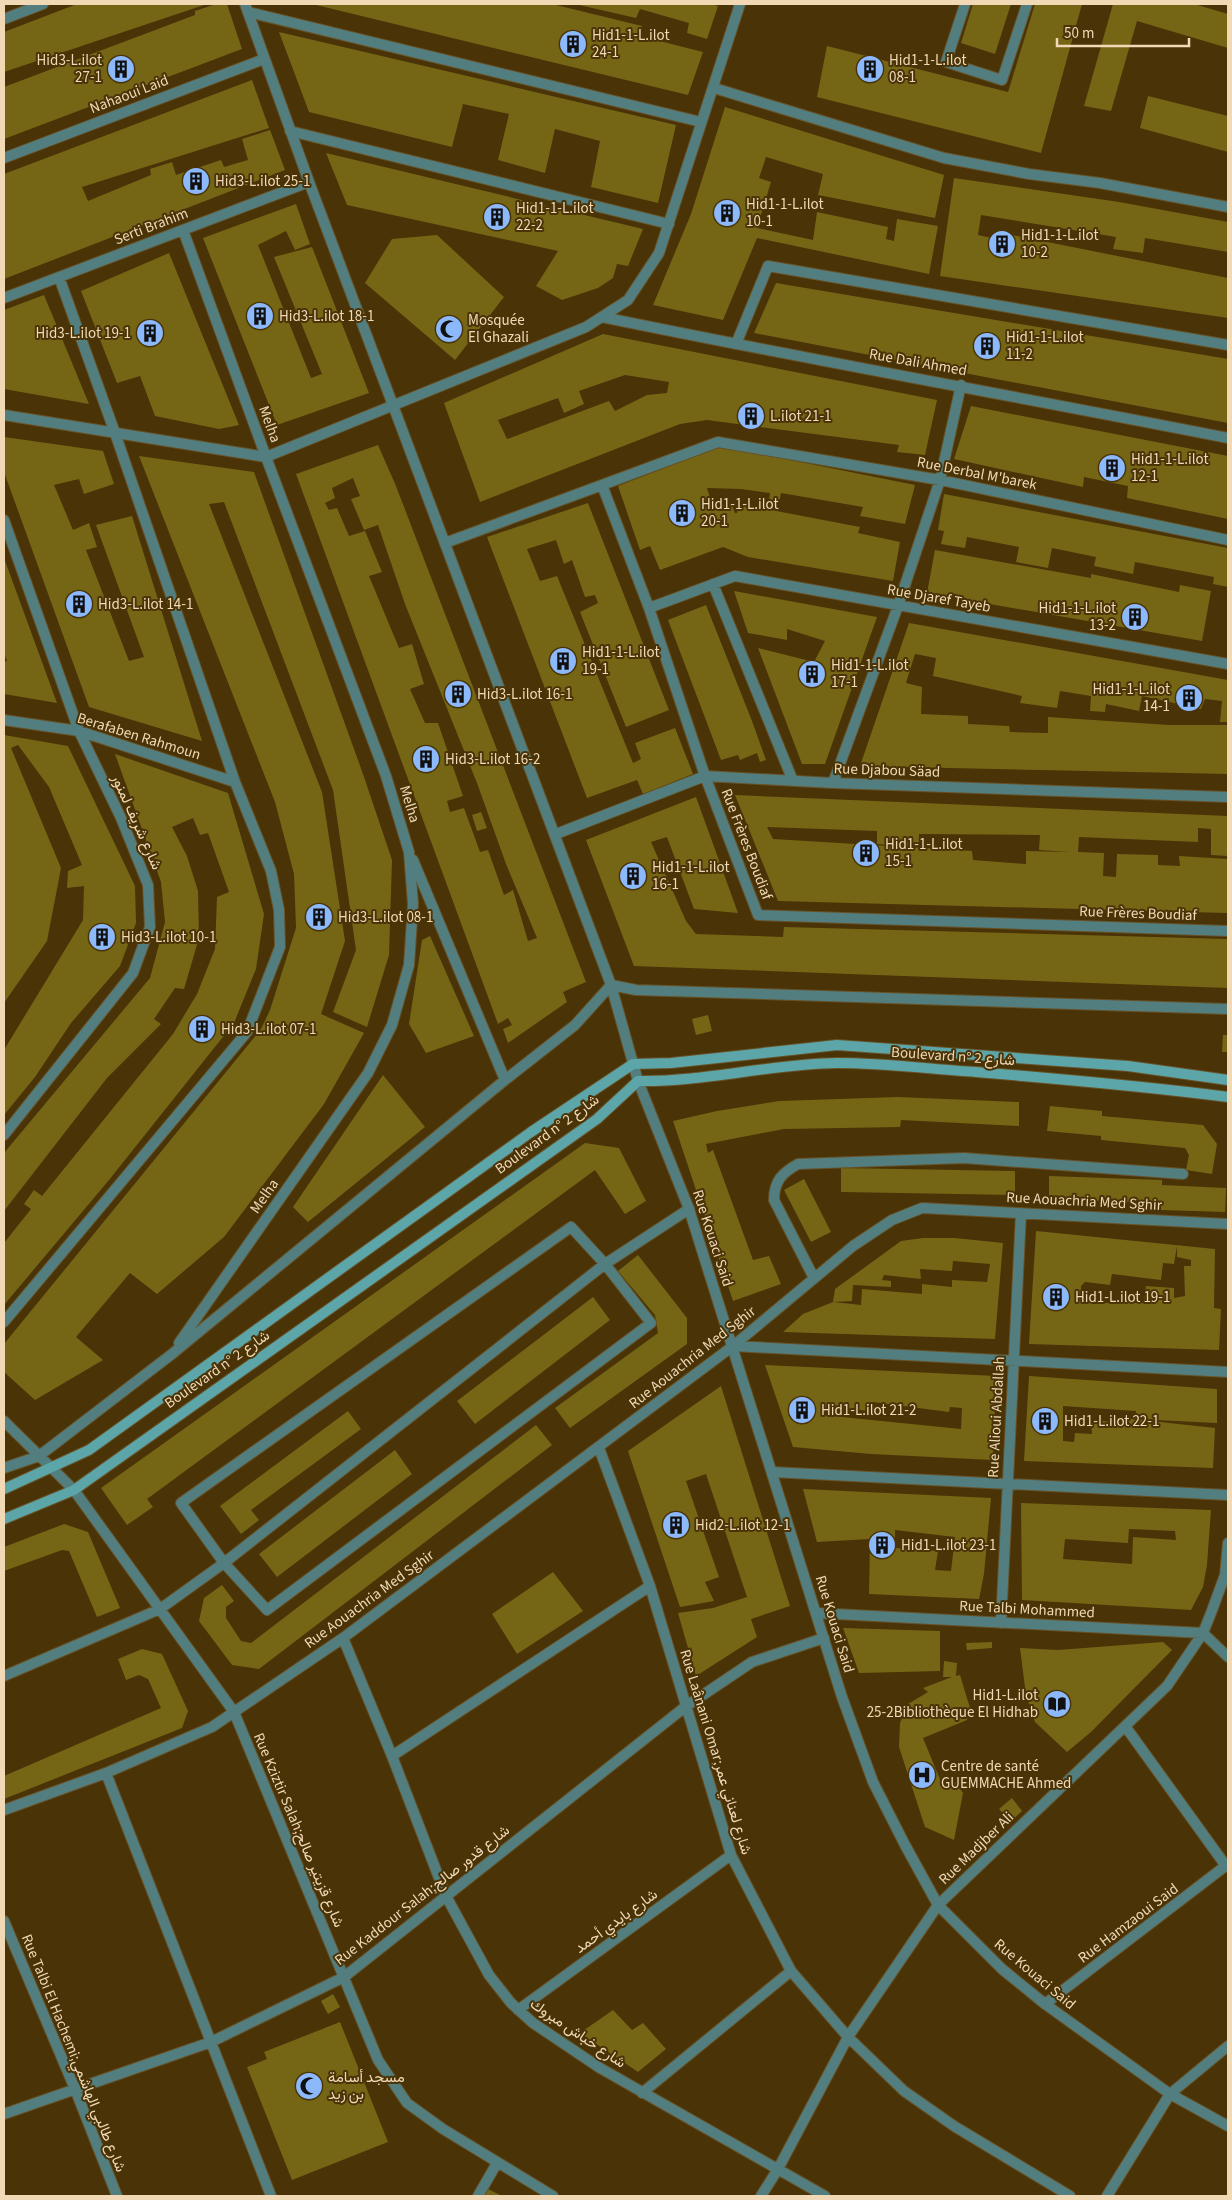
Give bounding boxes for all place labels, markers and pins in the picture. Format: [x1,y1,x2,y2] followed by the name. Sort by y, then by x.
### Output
[592,25,670,63] place label: Hid1-1-L.ilot 24-1
[558,29,588,59] building icon: Hid1-1-L.ilot 24-1
[37,50,102,88] place label: Hid3-L.ilot 27-1
[889,50,967,88] place label: Hid1-1-L.ilot 08-1
[106,54,136,84] building icon: Hid3-L.ilot 27-1
[855,54,885,84] building icon: Hid1-1-L.ilot 08-1
[181,166,211,196] building icon: Hid3-L.ilot 25-1
[215,171,310,192] place label: Hid3-L.ilot 25-1
[746,194,824,232] place label: Hid1-1-L.ilot 10-1
[516,198,594,236] place label: Hid1-1-L.ilot 22-2
[712,198,742,228] building icon: Hid1-1-L.ilot 10-1
[482,202,512,232] building icon: Hid1-1-L.ilot 22-2
[1021,225,1099,263] place label: Hid1-1-L.ilot 10-2
[987,229,1017,259] building icon: Hid1-1-L.ilot 10-2
[245,301,275,331] building icon: Hid3-L.ilot 18-1
[279,306,374,327] place label: Hid3-L.ilot 18-1
[468,310,529,348] place label: Mosquée El Ghazali
[434,314,464,344] mosque icon: Mosquée El Ghazali
[135,318,165,348] building icon: Hid3-L.ilot 19-1
[36,323,131,344] place label: Hid3-L.ilot 19-1
[1006,327,1084,365] place label: Hid1-1-L.ilot 11-2
[972,331,1002,361] building icon: Hid1-1-L.ilot 11-2
[736,401,766,431] building icon: L.ilot 21-1
[770,406,832,427] place label: L.ilot 21-1
[1131,449,1209,487] place label: Hid1-1-L.ilot 12-1
[1097,453,1127,483] building icon: Hid1-1-L.ilot 12-1
[701,494,779,532] place label: Hid1-1-L.ilot 20-1
[667,498,697,528] building icon: Hid1-1-L.ilot 20-1
[64,589,94,619] building icon: Hid3-L.ilot 14-1
[98,594,193,615] place label: Hid3-L.ilot 14-1
[1038,598,1116,636] place label: Hid1-1-L.ilot 13-2
[1120,602,1150,632] building icon: Hid1-1-L.ilot 13-2
[582,642,660,680] place label: Hid1-1-L.ilot 19-1
[548,646,578,676] building icon: Hid1-1-L.ilot 19-1
[831,655,909,693] place label: Hid1-1-L.ilot 17-1
[797,659,827,689] building icon: Hid1-1-L.ilot 17-1
[443,679,473,709] building icon: Hid3-L.ilot 16-1
[1092,679,1170,717] place label: Hid1-1-L.ilot 14-1
[1174,683,1204,713] building icon: Hid1-1-L.ilot 14-1
[477,684,572,705] place label: Hid3-L.ilot 16-1
[411,744,441,774] building icon: Hid3-L.ilot 16-2
[445,749,540,770] place label: Hid3-L.ilot 16-2
[885,834,963,872] place label: Hid1-1-L.ilot 15-1
[851,838,881,868] building icon: Hid1-1-L.ilot 15-1
[652,857,730,895] place label: Hid1-1-L.ilot 16-1
[618,861,648,891] building icon: Hid1-1-L.ilot 16-1
[304,902,334,932] building icon: Hid3-L.ilot 08-1
[338,907,433,928] place label: Hid3-L.ilot 08-1
[87,922,117,952] building icon: Hid3-L.ilot 10-1
[121,927,216,948] place label: Hid3-L.ilot 10-1
[187,1014,217,1044] building icon: Hid3-L.ilot 07-1
[221,1019,316,1040] place label: Hid3-L.ilot 07-1
[1041,1282,1071,1312] building icon: Hid1-L.ilot 19-1
[1075,1287,1170,1308] place label: Hid1-L.ilot 19-1
[787,1395,817,1425] building icon: Hid1-L.ilot 21-2
[821,1400,916,1421] place label: Hid1-L.ilot 21-2
[1030,1406,1060,1436] building icon: Hid1-L.ilot 22-1
[1064,1411,1159,1432] place label: Hid1-L.ilot 22-1
[661,1510,691,1540] building icon: Hid2-L.ilot 12-1
[695,1515,790,1536] place label: Hid2-L.ilot 12-1
[867,1530,897,1560] building icon: Hid1-L.ilot 23-1
[901,1535,996,1556] place label: Hid1-L.ilot 23-1
[867,1685,1038,1723] place label: Hid1-L.ilot 25-2Bibliothèque El Hidhab
[1042,1689,1072,1719] library icon: Hid1-L.ilot 25-2Bibliothèque El Hidhab
[941,1756,1071,1794] place label: Centre de santé GUEMMACHE Ahmed
[907,1760,937,1790] hospital icon: Centre de santé GUEMMACHE Ahmed
[328,2067,405,2105] place label: مسجد أسامة بن زيد
[294,2071,324,2101] mosque icon: مسجد أسامة بن زيد

